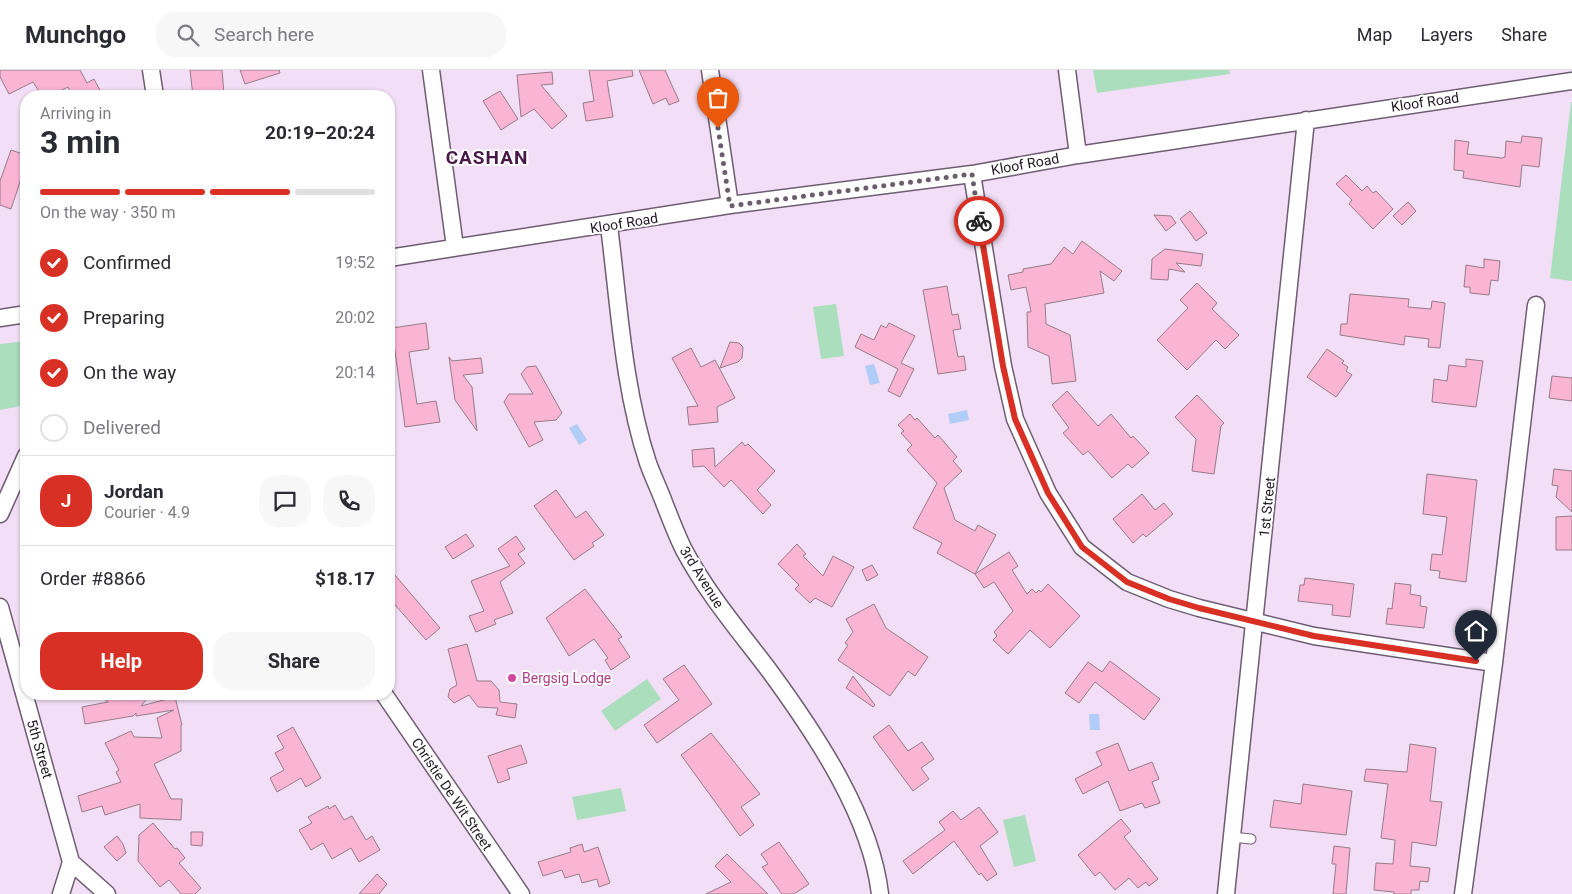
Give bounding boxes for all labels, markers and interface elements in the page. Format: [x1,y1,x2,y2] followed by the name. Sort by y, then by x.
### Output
[156,12,506,57] search box
[25,21,126,49] text: Munchgo
[174,21,202,49] icon: search
[214,23,314,46] text: Search here
[1357,24,1392,45] text: Map
[1420,24,1473,45] text: Layers
[1501,24,1547,45] text: Share
[697,77,739,128] pin
[704,84,732,112] icon: bag
[1390,89,1460,115] street label: Kloof Road
[40,104,111,123] text: Arriving in
[265,121,375,144] text: 20:19–20:24
[40,123,120,161] text: 3 min
[446,146,528,169] district label: CASHAN
[990,150,1060,178] street label: Kloof Road
[954,196,1004,246] courier
[40,203,176,222] text: On the way · 350 m
[965,207,993,235] icon: bike
[589,210,659,236] street label: Kloof Road
[40,249,68,277] icon: check
[83,251,171,274] text: Confirmed
[335,253,375,272] text: 19:52
[40,304,68,332] icon: check
[83,306,165,329] text: Preparing
[335,308,375,327] text: 20:02
[40,359,68,387] icon: check
[83,361,176,384] text: On the way
[335,363,375,382] text: 20:14
[83,416,161,439] text: Delivered
[259,475,311,527] button: chat
[323,475,375,527] button: phone
[1256,476,1278,538] street label: 1st Street
[104,480,164,503] text: Jordan
[61,489,71,512] text: J
[104,503,190,522] text: Courier · 4.9
[677,543,727,611] street label: 3rd Avenue
[40,567,146,590] text: Order #8866
[315,567,375,590] text: $18.17
[1455,610,1497,661] pin
[1462,617,1490,645] icon: home
[40,632,203,690] button: Help
[213,632,375,690] button: Share
[522,670,611,686] place label: Bergsig Lodge
[506,672,518,684] marker: Bergsig Lodge
[24,718,56,781] street label: 5th Street
[408,735,496,854] street label: Christie De Wit Street

